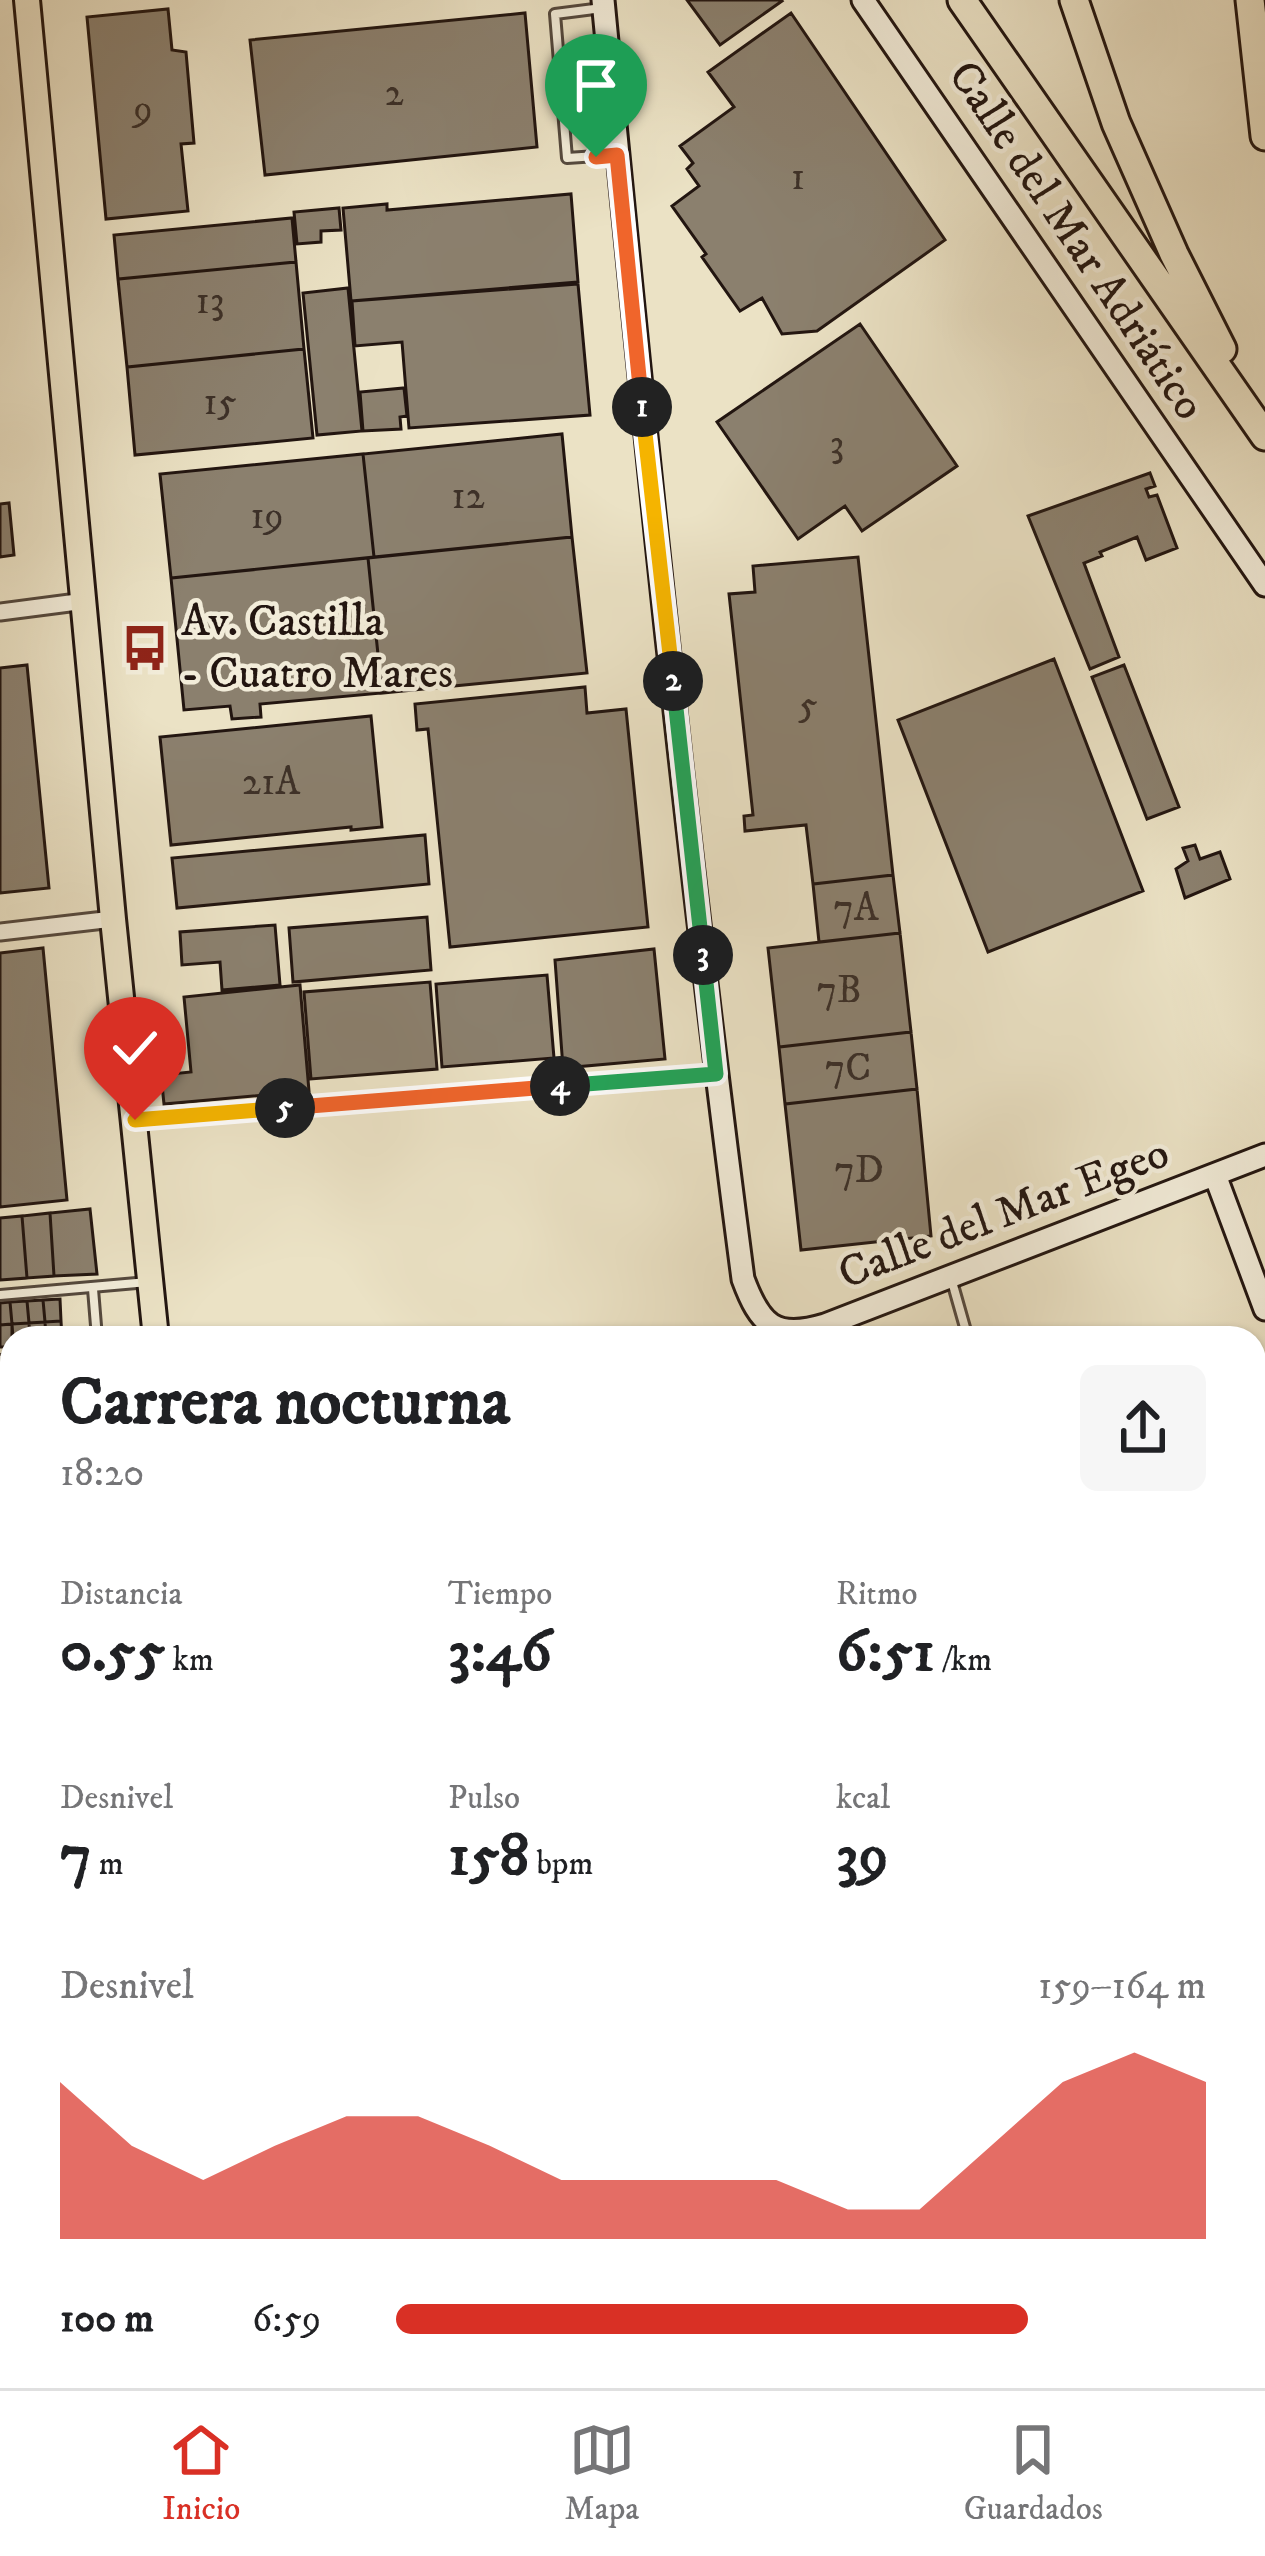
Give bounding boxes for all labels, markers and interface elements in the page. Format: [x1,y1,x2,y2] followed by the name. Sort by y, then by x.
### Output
[545,34,647,157] pin
[935,51,1217,431] street label: Calle del Mar Adriático
[563,52,629,118] icon: arrive
[384,69,404,118] house number: 2
[131,85,153,134] house number: 9
[791,153,805,202] house number: 1
[196,277,224,326] house number: 13
[612,377,672,437] pin: 1
[203,378,237,427] house number: 15
[636,386,648,427] text: 1
[830,420,844,469] house number: 3
[451,472,485,521] house number: 12
[250,492,284,541] house number: 19
[181,594,453,702] place label: Av. Castilla - Cuatro Mares
[120,623,170,673] bus stop icon: Av. Castilla - Cuatro Mares
[643,651,703,711] pin: 2
[665,660,681,701] text: 2
[798,681,818,730] house number: 5
[242,758,301,807] house number: 21A
[833,884,880,933] house number: 7A
[673,925,733,985] pin: 3
[697,934,709,975] text: 3
[816,966,862,1015] house number: 7B
[84,997,186,1120] pin
[102,1015,168,1081] icon: check
[825,1044,871,1093] house number: 7C
[530,1056,590,1116] pin: 4
[551,1065,570,1106] text: 4
[255,1078,315,1138] pin: 5
[277,1087,293,1128] text: 5
[831,1125,1177,1303] street label: Calle del Mar Egeo
[834,1146,884,1195] house number: 7D
[60,1363,510,1445] text: Carrera nocturna
[1080,1365,1206,1491] button: share
[60,1449,144,1498] text: 18:20
[60,1574,183,1615] text: Distancia
[448,1574,552,1615] text: Tiempo
[836,1574,918,1615] text: Ritmo
[60,1615,165,1690] text: 0.55
[448,1615,552,1690] text: 3:46
[836,1615,935,1690] text: 6:51
[165,1640,214,1681] text: km
[935,1640,992,1681] text: /km
[60,1778,173,1819] text: Desnivel
[448,1778,520,1819] text: Pulso
[836,1778,890,1819] text: kcal
[60,1819,92,1894] text: 7
[448,1819,529,1894] text: 158
[836,1819,888,1894] text: 39
[92,1844,124,1885] text: m
[529,1844,593,1885] text: bpm
[60,1962,194,2011] text: Desnivel
[1038,1962,1206,2011] text: 159–164 m
[60,2295,154,2344] text: 100 m
[252,2295,321,2344] text: 6:59
[162,2417,240,2530] tab: Inicio
[565,2417,639,2530] tab: Mapa
[964,2417,1103,2530] tab: Guardados

